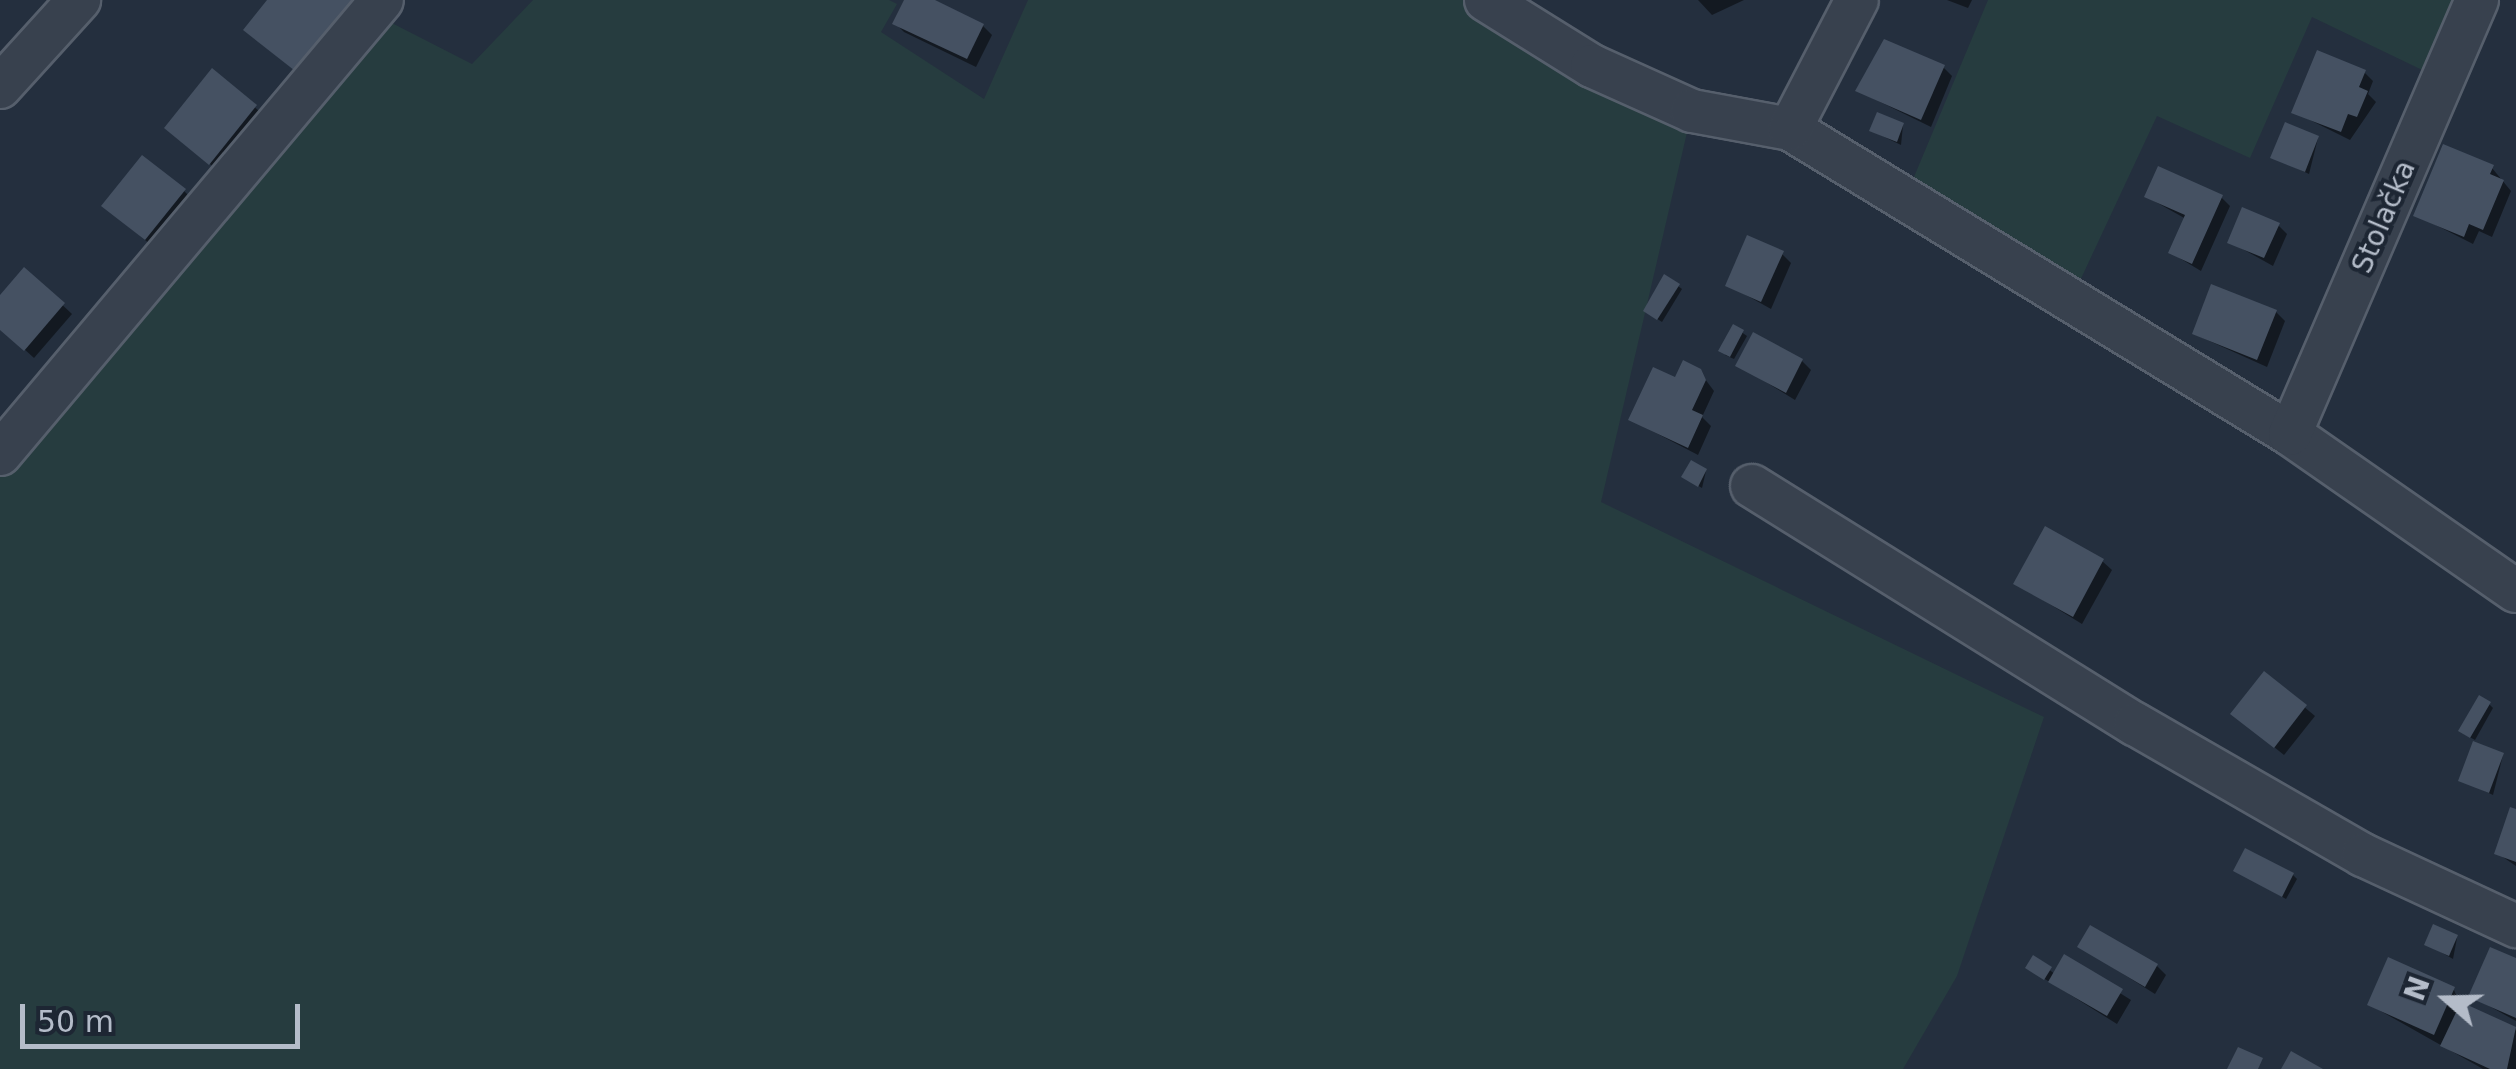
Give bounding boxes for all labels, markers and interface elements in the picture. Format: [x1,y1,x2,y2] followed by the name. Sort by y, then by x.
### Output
[2345,156,2423,278] street label: Stolačka
[2396,949,2496,1049] north arrow
[2398,972,2437,1005] text: N
[25,984,305,1046] scale bar
[37,1004,114,1039] text: 50 m

